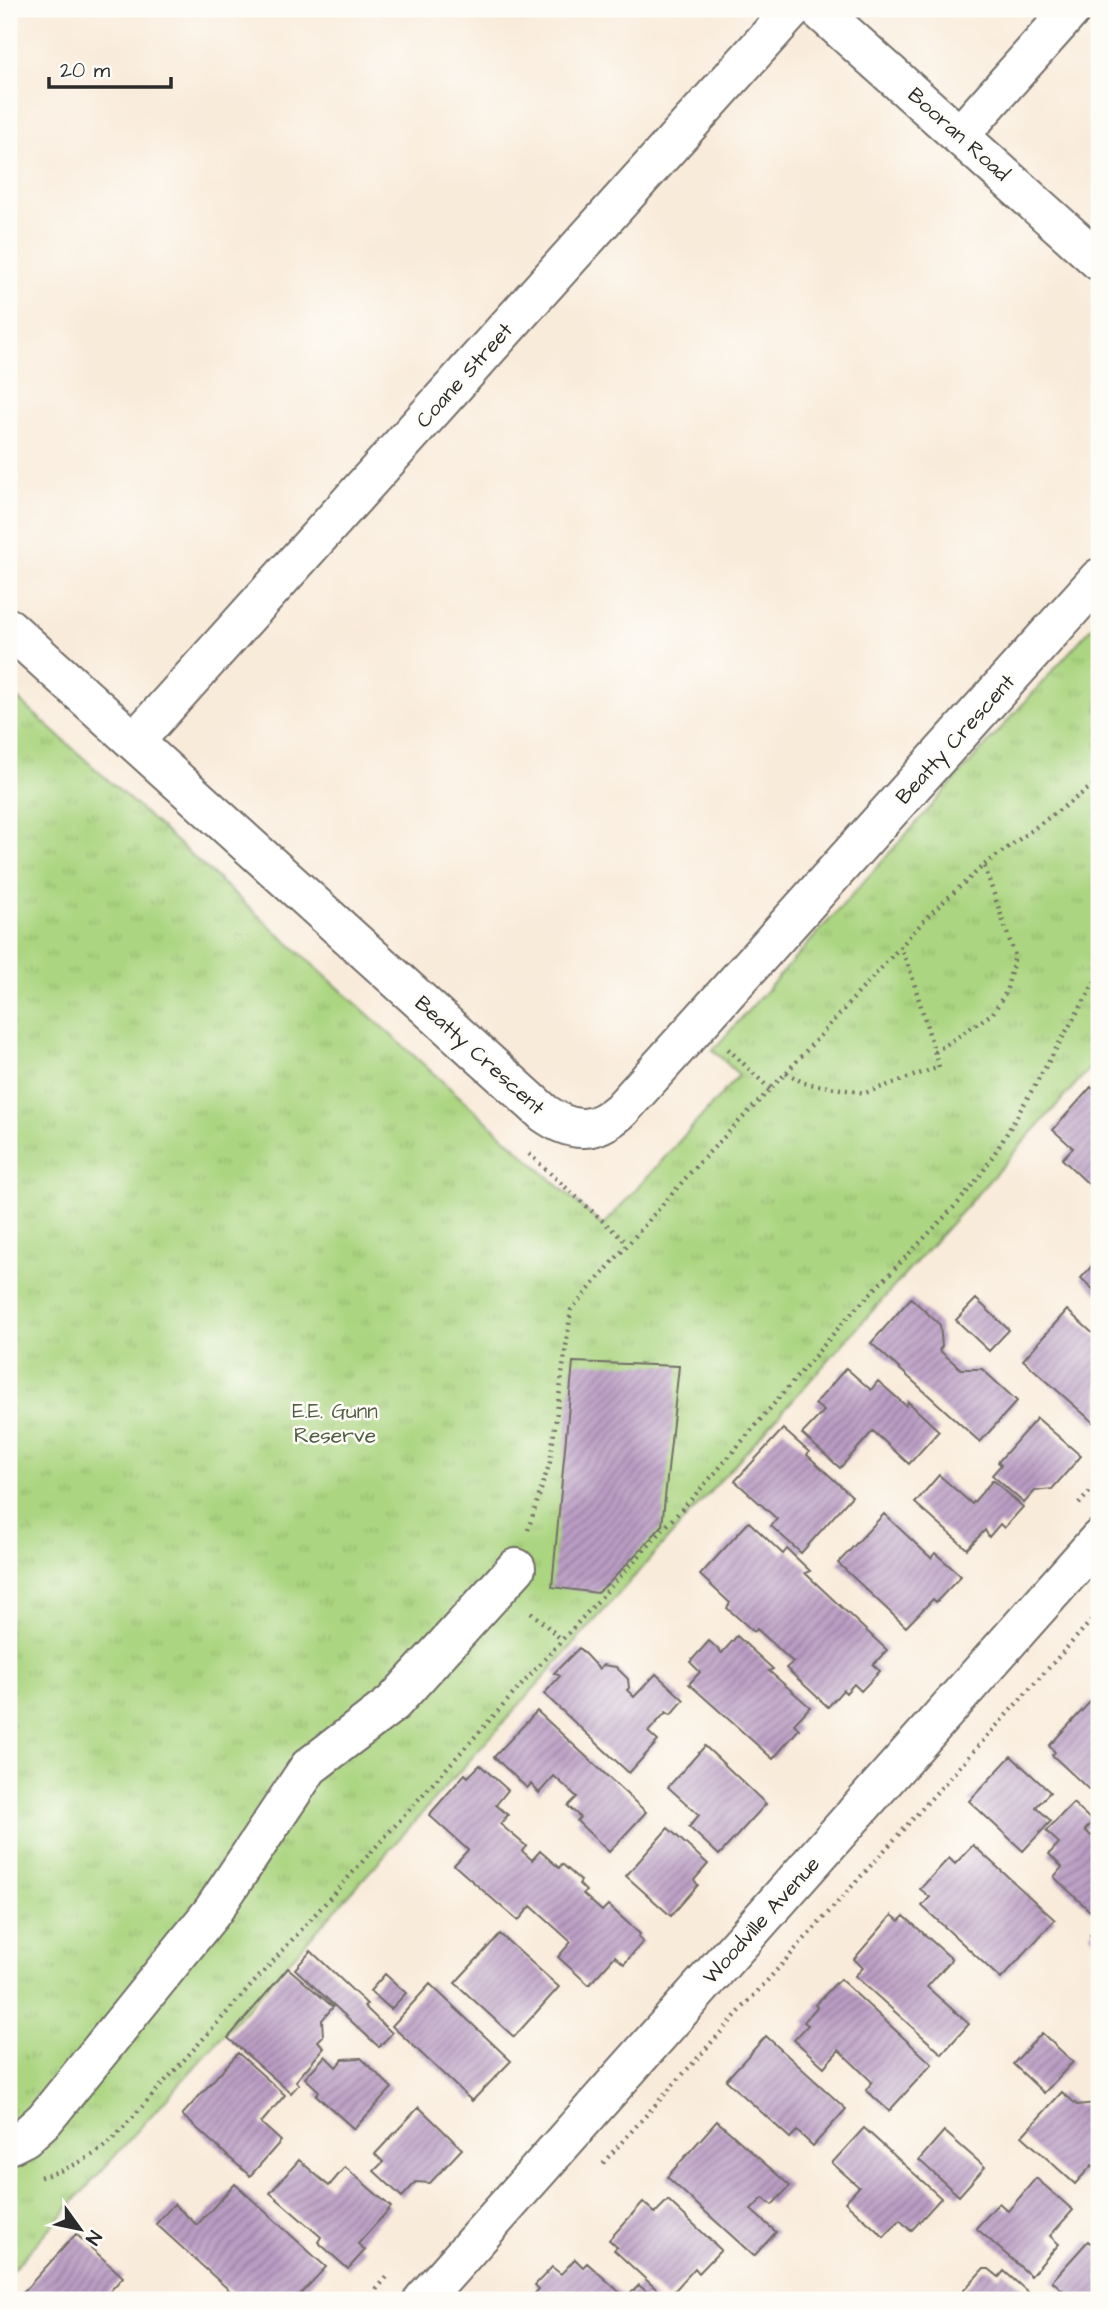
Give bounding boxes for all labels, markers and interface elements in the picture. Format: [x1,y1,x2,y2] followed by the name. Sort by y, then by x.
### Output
[49,46,172,90] scale bar
[60,56,111,85] text: 20 m
[901,81,1016,188] street label: Booran Road
[409,316,520,434] street label: Coane Street
[889,668,1023,812] street label: Beatty Crescent
[407,989,551,1123] street label: Beatty Crescent
[292,1397,378,1450] park label: E.E. Gunn Reserve
[696,1850,827,1991] street label: Woodville Avenue
[46,2194,116,2264] north arrow
[78,2225,108,2250] text: N

